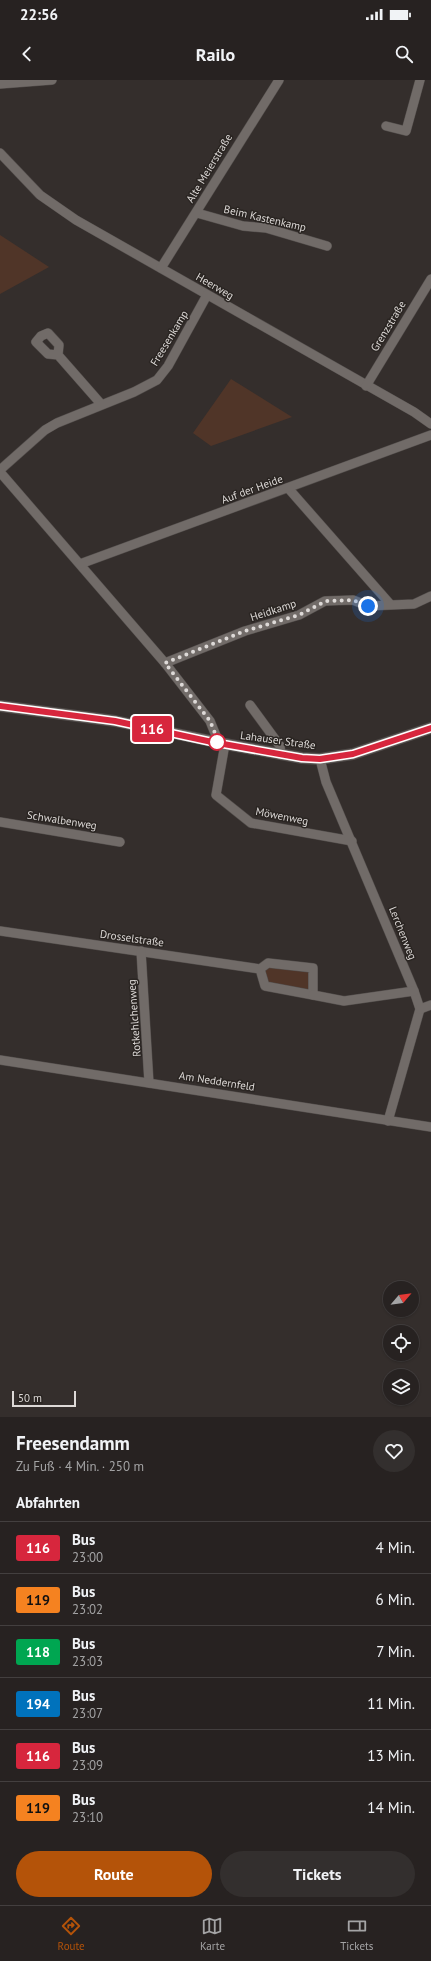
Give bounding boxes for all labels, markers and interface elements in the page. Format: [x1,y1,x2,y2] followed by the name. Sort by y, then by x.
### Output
[20,5,58,24] text: 22:56
[16,43,38,65] icon: back
[196,43,235,66] text: Railo
[393,43,415,65] icon: search
[183,131,235,205] street label: Alte Meierstraße
[222,202,308,234] street label: Beim Kastenkamp
[194,270,237,302] street label: Heerweg
[367,298,409,354] street label: Grenzstraße
[147,308,191,368] street label: Freesenkamp
[219,471,285,507] street label: Auf der Heide
[248,596,298,624] street label: Heidkamp
[358,596,378,616] your location
[129,716,175,742] line badge: 116
[140,720,164,738] text: 116
[239,728,317,752] street label: Lahauser Straße
[208,733,226,751] unlabelled marker
[254,804,310,828] street label: Möwenweg
[26,808,98,832] street label: Schwalbenweg
[386,904,420,962] street label: Lerchenweg
[99,927,165,949] street label: Drosselstraße
[124,979,144,1057] street label: Rotkehlchenweg
[178,1068,256,1094] street label: Am Neddernfeld
[383,1281,419,1317] north arrow
[383,1281,419,1405] map controls
[383,1325,419,1361] button: locate
[383,1369,419,1405] button: layers
[12,1389,76,1408] scale bar
[18,1391,42,1405] text: 50 m
[373,1430,415,1472] button: heart
[16,1431,130,1455] text: Freesendamm
[16,1458,144,1475] text: Zu Fuß · 4 Min. · 250 m
[16,1493,80,1512] text: Abfahrten
[72,1530,95,1549] text: Bus
[376,1538,415,1557] text: 4 Min.
[26,1539,50,1557] text: 116
[72,1549,103,1566] text: 23:00
[72,1582,95,1601] text: Bus
[376,1590,415,1609] text: 6 Min.
[26,1591,50,1609] text: 119
[72,1601,103,1618] text: 23:02
[72,1634,95,1653] text: Bus
[376,1642,415,1661] text: 7 Min.
[26,1643,50,1661] text: 118
[72,1653,103,1670] text: 23:03
[72,1686,95,1705] text: Bus
[367,1694,415,1713] text: 11 Min.
[26,1695,50,1713] text: 194
[72,1705,103,1722] text: 23:07
[72,1738,95,1757] text: Bus
[367,1746,415,1765] text: 13 Min.
[26,1747,50,1765] text: 116
[72,1757,103,1774] text: 23:09
[72,1790,95,1809] text: Bus
[367,1798,415,1817] text: 14 Min.
[26,1799,50,1817] text: 119
[72,1809,103,1826] text: 23:10
[16,1851,212,1897] button: Route
[220,1851,415,1897] button: Tickets
[58,1915,85,1953] tab: Route
[200,1915,225,1953] tab: Karte
[340,1915,373,1953] tab: Tickets

